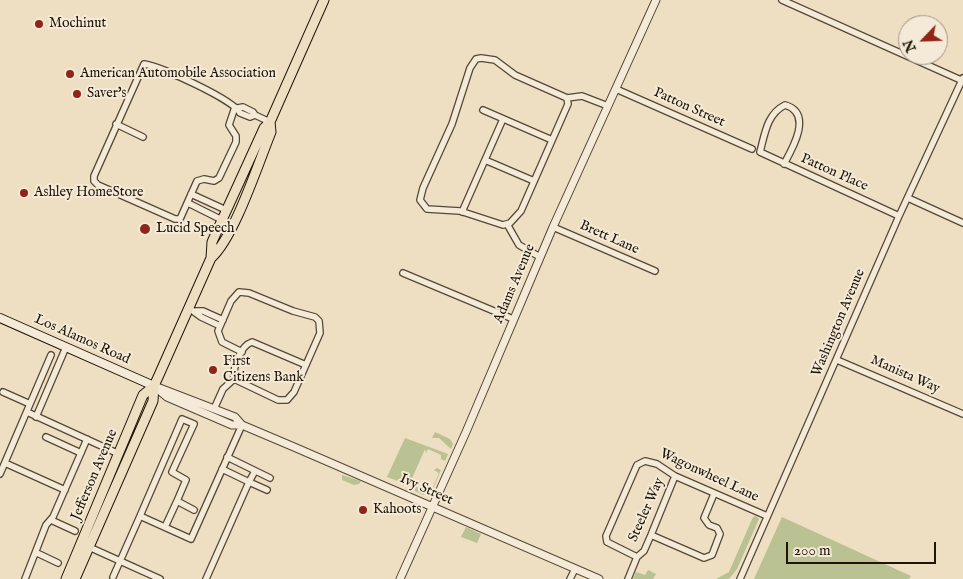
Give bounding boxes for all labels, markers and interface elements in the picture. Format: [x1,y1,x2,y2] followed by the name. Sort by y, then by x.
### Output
[898,15,948,65] north arrow
[49,16,106,32] place label: Mochinut
[33,18,45,30] marker: Mochinut
[900,36,921,55] text: N
[80,66,276,82] place label: American Automobile Association
[64,68,76,80] marker: American Automobile Association
[651,85,727,131] street label: Patton Street
[87,86,126,102] place label: Saver's
[71,88,83,100] marker: Saver's
[798,151,870,195] street label: Patton Place
[34,185,144,201] place label: Ashley HomeStore
[18,187,30,199] marker: Ashley HomeStore
[577,217,641,259] street label: Brett Lane
[156,221,235,237] place label: Lucid Speech
[138,222,152,236] marker: Lucid Speech
[491,242,539,326] street label: Adams Avenue
[809,267,869,379] street label: Washington Avenue
[32,311,132,369] street label: Los Alamos Road
[868,352,942,398] street label: Manista Way
[223,354,304,387] place label: First Citizens Bank
[207,364,219,376] marker: First Citizens Bank
[68,427,122,523] street label: Jefferson Avenue
[657,446,761,506] street label: Wagonwheel Lane
[397,471,455,509] street label: Ivy Street
[625,475,669,545] street label: Steeler Way
[373,502,421,518] place label: Kahoots
[357,504,369,516] marker: Kahoots
[788,532,938,564] scale bar
[794,541,831,560] text: 200 m

